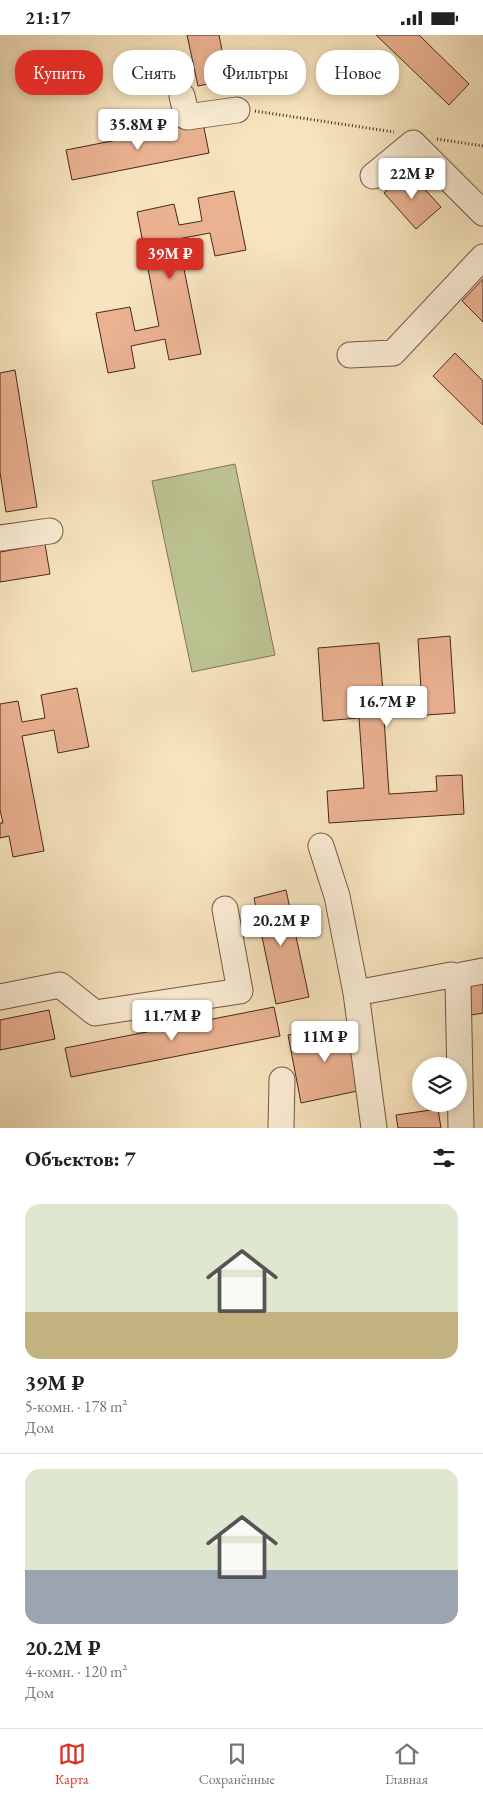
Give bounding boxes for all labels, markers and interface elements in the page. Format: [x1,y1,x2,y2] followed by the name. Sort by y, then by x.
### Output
[25,5,71,30] text: 21:17
[15,50,103,95] chip: Купить
[113,50,194,95] chip: Снять
[204,50,306,95] chip: Фильтры
[316,50,399,95] chip: Новое
[92,109,184,151] pin: 35.8M ₽
[109,114,167,135] text: 35.8M ₽
[377,157,447,200] pin: 22M ₽
[389,163,435,184] text: 22M ₽
[135,237,205,280] pin: 39M ₽
[147,243,193,264] text: 39M ₽
[341,685,433,728] pin: 16.7M ₽
[358,691,416,712] text: 16.7M ₽
[235,905,327,947] pin: 20.2M ₽
[252,910,310,931] text: 20.2M ₽
[126,999,218,1042] pin: 11.7M ₽
[143,1005,201,1026] text: 11.7M ₽
[290,1021,360,1063] pin: 11M ₽
[302,1026,348,1047] text: 11M ₽
[412,1057,467,1112] map controls
[412,1057,467,1112] button: layers
[430,1144,458,1172] icon: filters
[25,1145,136,1172] text: Объектов: 7
[197,1236,287,1326] icon: home
[25,1369,84,1396] text: 39M ₽
[25,1396,127,1417] text: 5-комн. · 178 m²
[25,1417,54,1438] text: Дом
[197,1502,287,1592] icon: home
[25,1634,101,1661] text: 20.2M ₽
[25,1661,127,1682] text: 4-комн. · 120 m²
[25,1682,54,1703] text: Дом
[55,1740,89,1788] tab: Карта
[199,1740,275,1788] tab: Сохранённые
[385,1740,428,1788] tab: Главная

